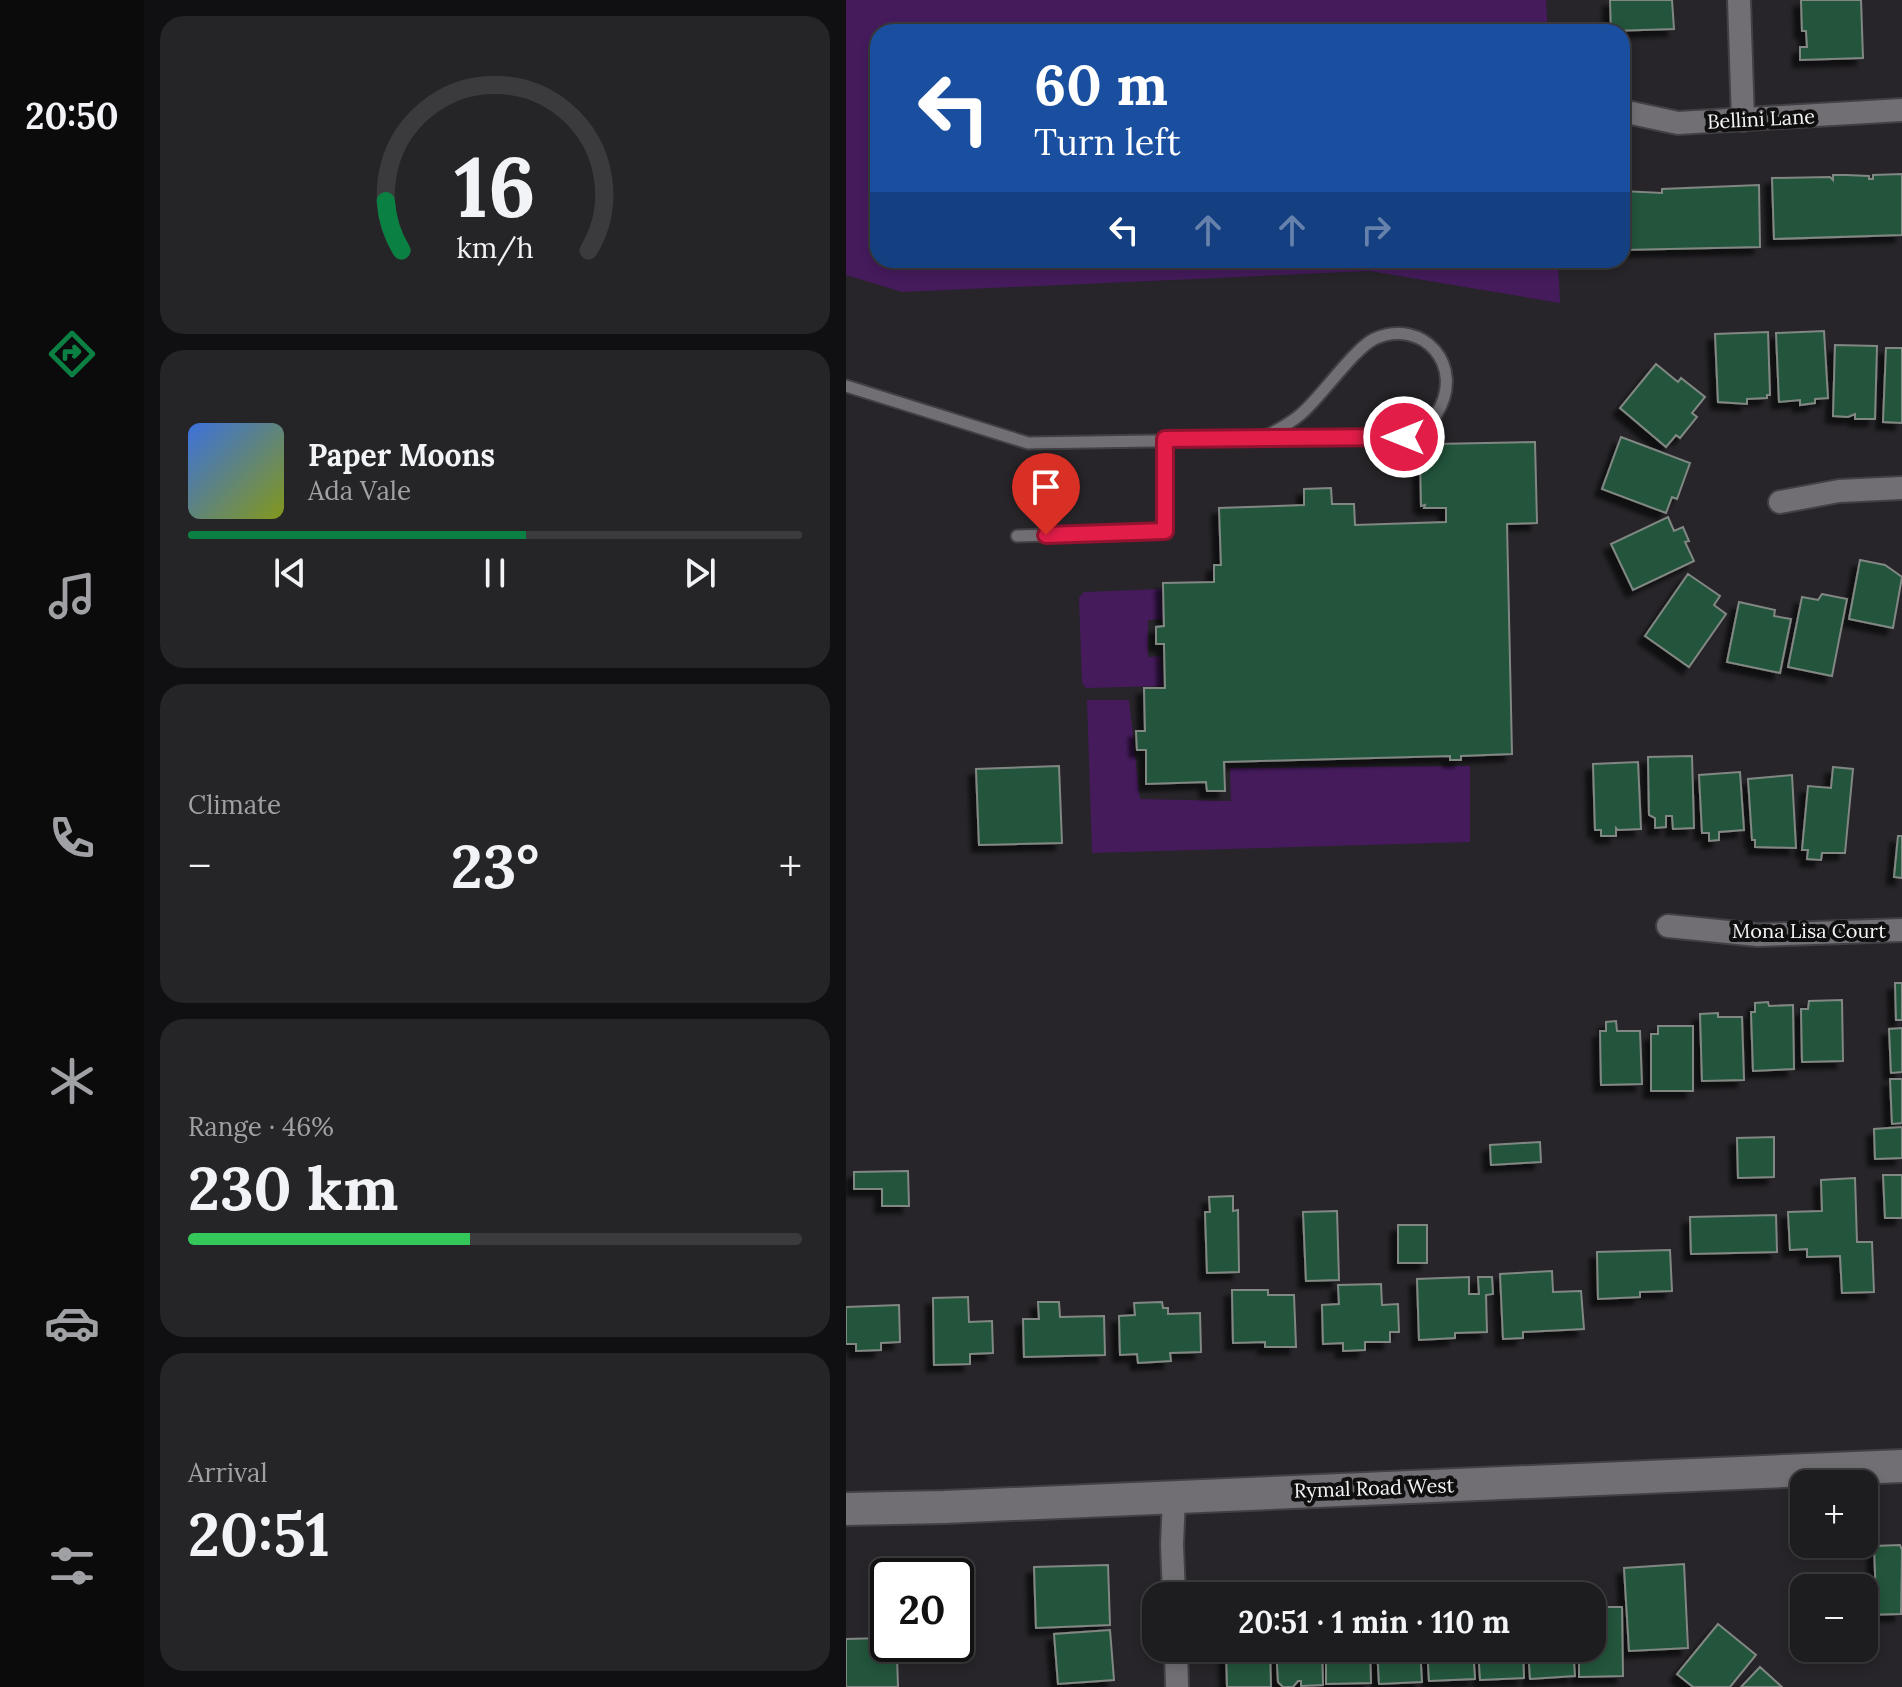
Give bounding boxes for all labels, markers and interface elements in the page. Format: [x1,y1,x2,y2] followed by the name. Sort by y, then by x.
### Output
[1034,49,1168,120] text: 60 m
[902,56,1006,160] icon: left
[25,93,119,139] text: 20:50
[1706,103,1816,134] street label: Bellini Lane
[1034,119,1181,165] text: Turn left
[454,133,536,240] text: 16
[1102,208,1146,252] icon: left
[1186,208,1230,252] icon: ahead
[1270,208,1314,252] icon: ahead
[1354,208,1398,252] icon: right
[456,229,534,266] text: km/h
[44,326,100,382] icon: directions
[1362,395,1446,479] position arrow
[308,436,495,474] text: Paper Moons
[1012,453,1080,535] pin
[1024,465,1068,509] icon: arrive
[308,474,411,507] text: Ada Vale
[268,551,312,595] icon: previous
[473,551,517,595] icon: pause
[678,551,722,595] icon: next
[44,568,100,624] icon: music
[188,788,281,821] text: Climate
[44,810,100,866] icon: phone
[451,828,539,904] text: 23°
[188,838,211,894] text: −
[779,838,802,894] text: +
[1732,918,1886,943] street label: Mona Lisa Court
[44,1053,100,1109] icon: climate
[188,1110,334,1143] text: Range · 46%
[188,1150,398,1226] text: 230 km
[44,1295,100,1351] icon: car
[188,1456,267,1489] text: Arrival
[1790,1470,1878,1662] map controls
[1790,1470,1878,1558] button: +
[1293,1472,1455,1503] street label: Rymal Road West
[188,1496,330,1572] text: 20:51
[44,1538,100,1594] icon: filters
[870,1558,974,1662] speed limit sign: 20
[1790,1574,1878,1662] button: −
[1238,1603,1510,1641] text: 20:51 · 1 min · 110 m

